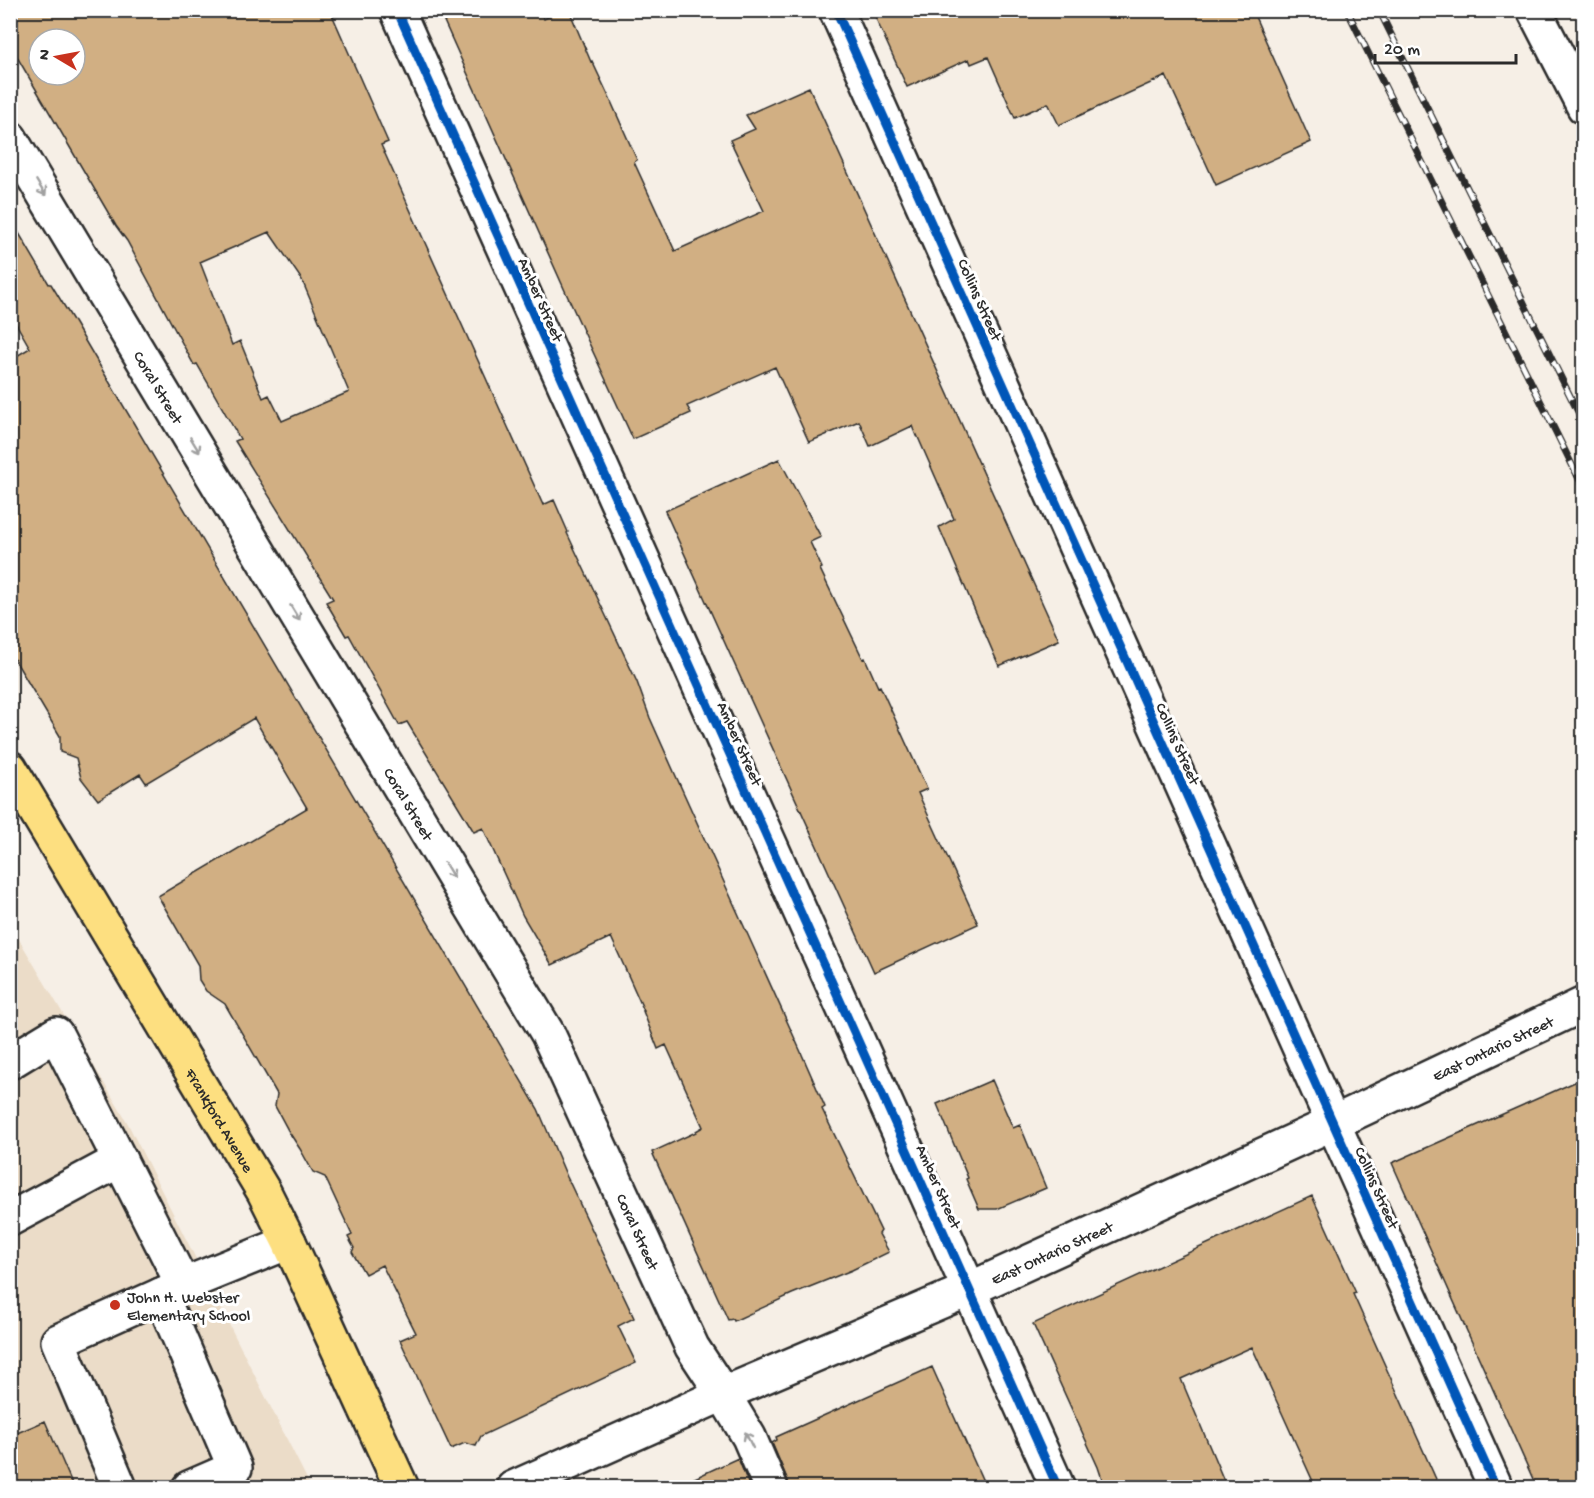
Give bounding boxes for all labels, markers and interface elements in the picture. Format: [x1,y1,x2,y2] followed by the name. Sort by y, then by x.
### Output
[27,27,87,87] north arrow
[1375,27,1516,65] scale bar
[1384,40,1420,61] text: 20 m
[35,48,56,62] text: N
[35,179,47,196] one-way arrow
[512,256,566,347] street label: Amber Street
[951,257,1005,346] street label: Collins Street
[127,349,186,430] street label: Coral Street
[189,436,201,453] one-way arrow
[289,604,301,621] one-way arrow
[711,700,765,791] street label: Amber Street
[1149,701,1203,790] street label: Collins Street
[377,765,436,846] street label: Coral Street
[444,861,456,878] one-way arrow
[1430,1013,1559,1087] street label: East Ontario Street
[179,1065,256,1178] street label: Frankford Avenue
[910,1143,964,1234] street label: Amber Street
[1348,1145,1402,1234] street label: Collins Street
[610,1191,662,1275] street label: Coral Street
[989,1218,1118,1291] street label: East Ontario Street
[127,1290,250,1327] place label: John H. Webster Elementary School
[108,1298,122,1312] marker: John H. Webster Elementary School
[743,1431,755,1449] one-way arrow

